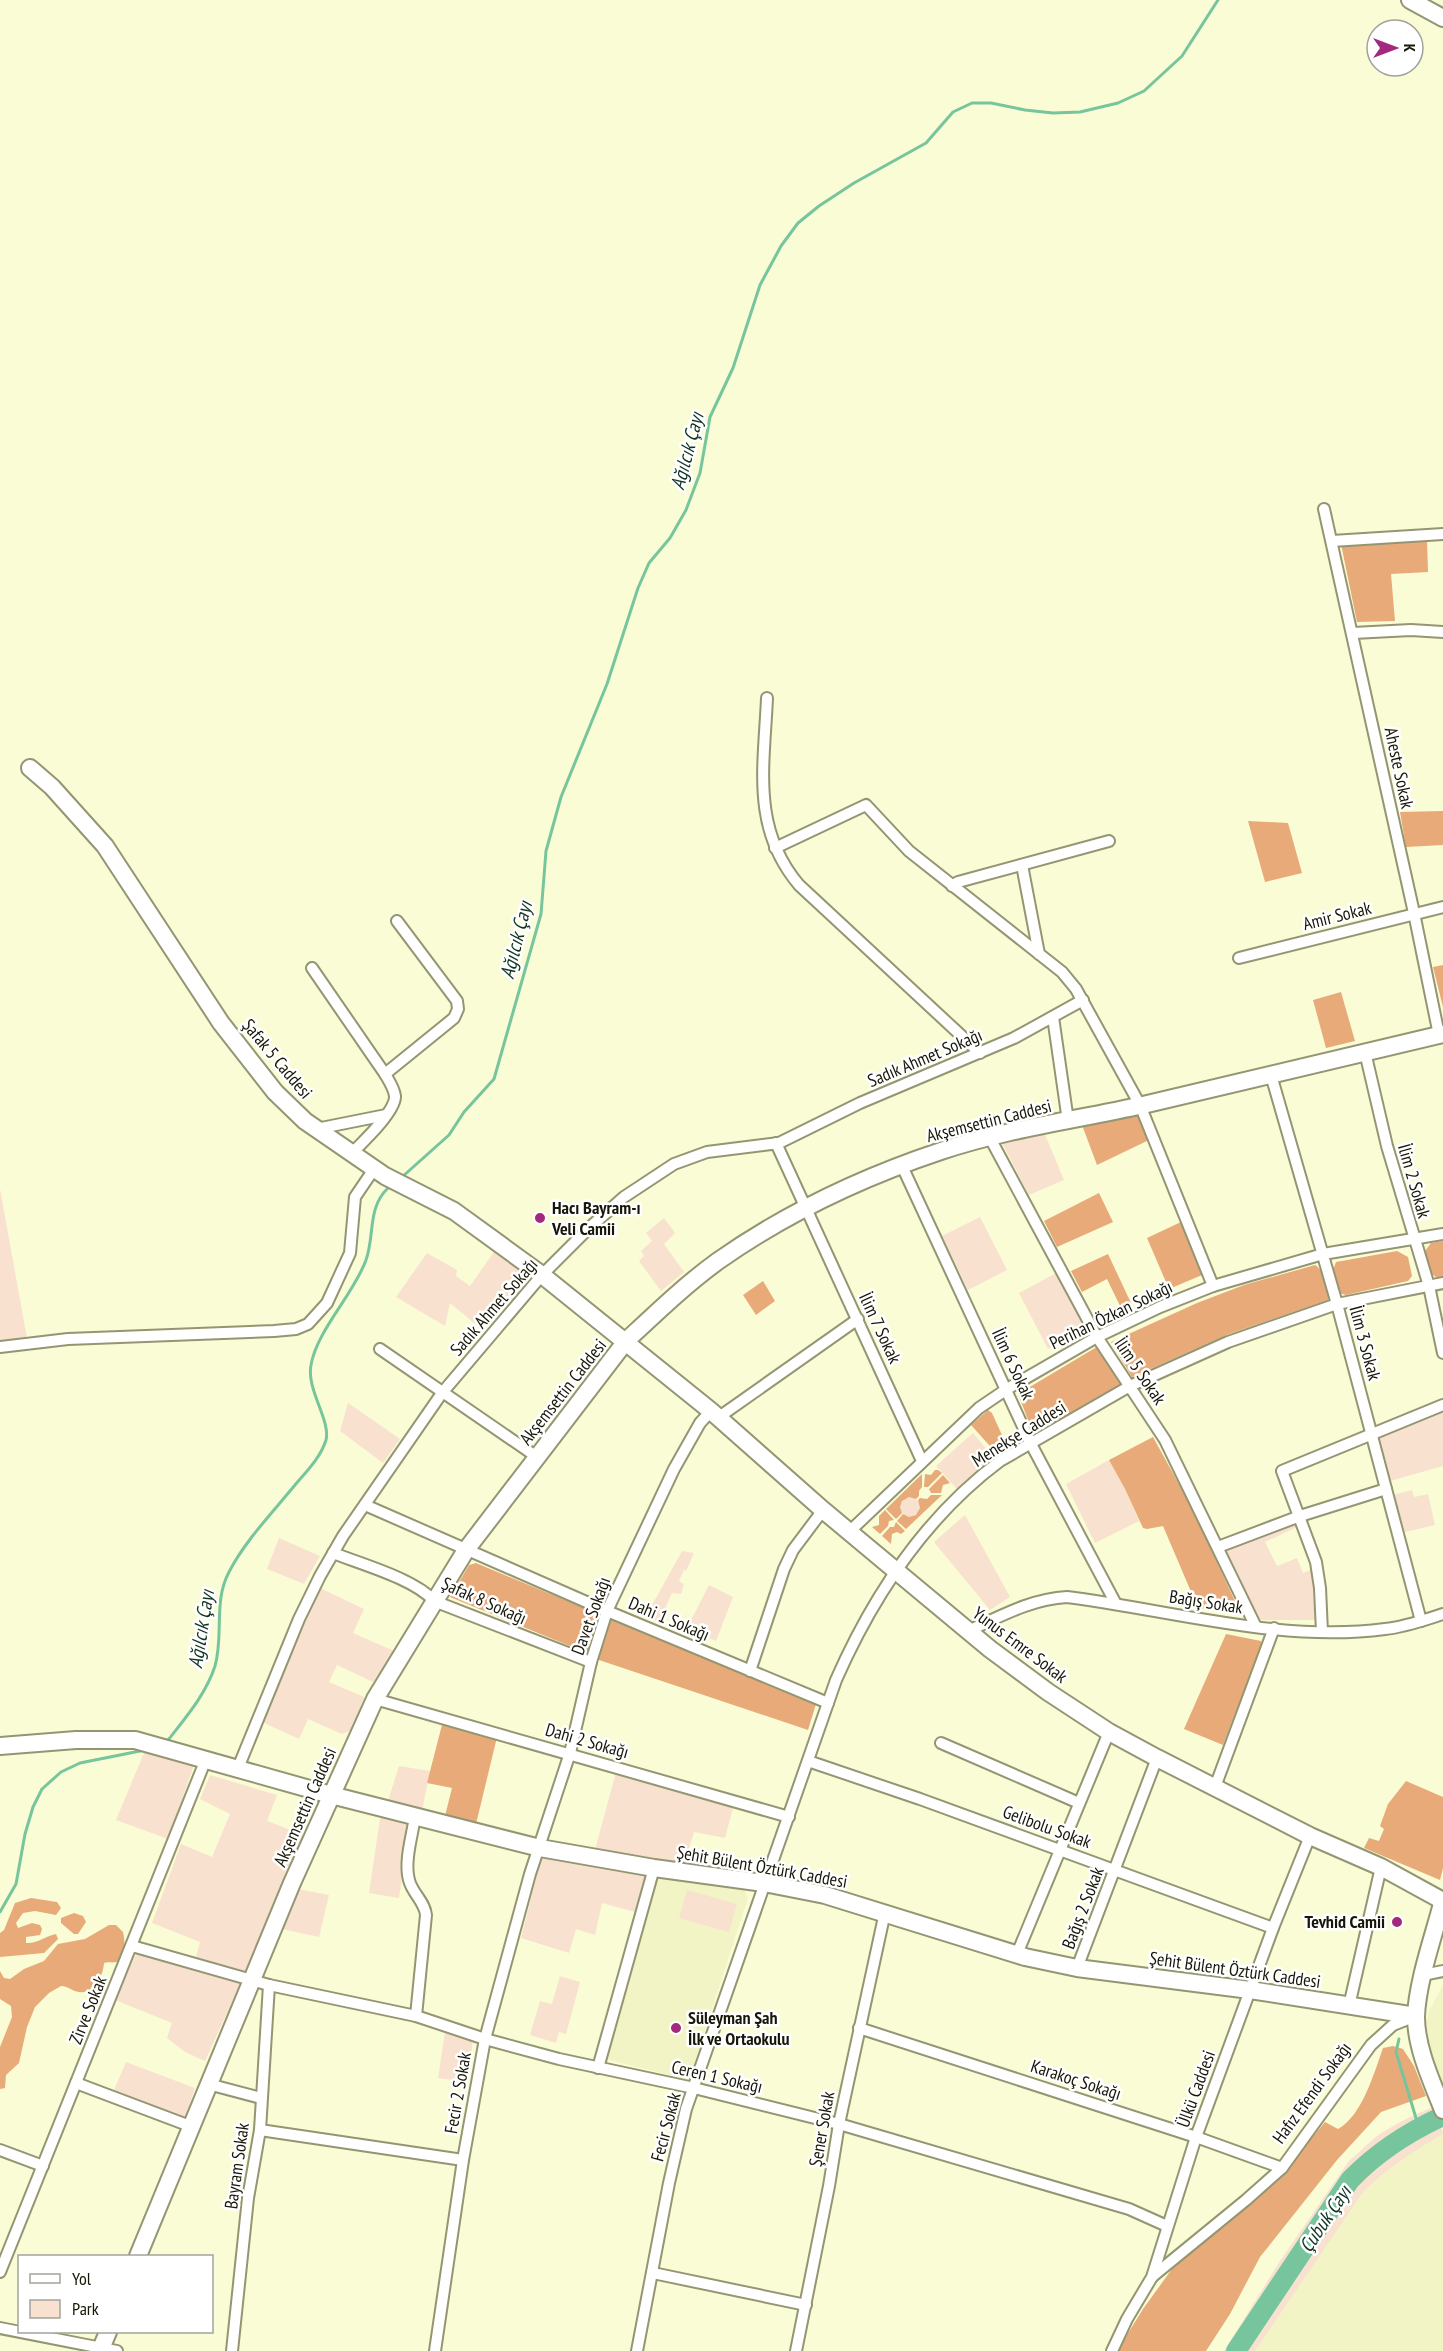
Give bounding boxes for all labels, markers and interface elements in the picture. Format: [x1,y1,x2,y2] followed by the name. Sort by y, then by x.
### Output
[1365,18,1425,78] north arrow
[1400,44,1420,53] text: K
[664,408,710,492] water label: Ağılcık Çayı
[1380,725,1419,811] street label: Aheste Sokak
[1300,896,1373,935] street label: Amir Sokak
[494,897,539,981] water label: Ağılcık Çayı
[237,1014,317,1103] street label: Şafak 5 Caddesi
[864,1023,986,1092] street label: Sadık Ahmet Sokağı
[924,1094,1054,1147] street label: Akşemsettin Caddesi
[1393,1141,1436,1221] street label: İlim 2 Sokak
[551,1196,641,1240] place label: Hacı Bayram-ı Veli Camii
[533,1211,547,1225] marker: Hacı Bayram-ı Veli Camii
[445,1253,542,1360] street label: Sadık Ahmet Sokağı
[1046,1275,1176,1354] street label: Perihan Özkan Sokağı
[854,1289,907,1367] street label: İlim 7 Sokak
[1344,1303,1386,1383] street label: İlim 3 Sokak
[987,1324,1040,1403] street label: İlim 6 Sokak
[1110,1333,1171,1409] street label: İlim 5 Sokak
[514,1334,611,1449] street label: Akşemsettin Caddesi
[967,1396,1070,1472] street label: Menekşe Caddesi
[438,1572,530,1629] street label: Şafak 8 Sokağı
[566,1574,615,1658] street label: Davet Sokağı
[1168,1584,1244,1619] street label: Bağış Sokak
[182,1587,220,1670] water label: Ağılcık Çayı
[625,1591,713,1646] street label: Dahi 1 Sokağı
[968,1601,1072,1688] street label: Yunus Emre Sokak
[543,1718,631,1763] street label: Dahi 2 Sokağı
[268,1744,341,1870] street label: Akşemsettin Caddesi
[1000,1800,1095,1853] street label: Gelibolu Sokak
[675,1840,849,1893] street label: Şehit Bülent Öztürk Caddesi
[1056,1864,1109,1952] street label: Bağış 2 Sokak
[1304,1910,1385,1933] place label: Tevhid Camii
[1390,1915,1404,1929] marker: Tevhid Camii
[1148,1946,1322,1993] street label: Şehit Bülent Öztürk Caddesi
[63,1972,112,2047] street label: Zirve Sokak
[688,2006,789,2050] place label: Süleyman Şah İlk ve Ortaokulu
[669,2021,683,2035] marker: Süleyman Şah İlk ve Ortaokulu
[1267,2038,1356,2148] street label: Hafız Efendi Sokağı
[1171,2047,1220,2131] street label: Ülkü Caddesi
[439,2050,476,2135] street label: Fecir 2 Sokak
[1028,2054,1124,2105] street label: Karakoç Sokağı
[669,2055,765,2098] street label: Ceren 1 Sokağı
[645,2090,686,2164] street label: Fecir Sokak
[804,2090,839,2168] street label: Şener Sokak
[219,2121,254,2210] street label: Bayram Sokak
[1293,2179,1358,2257] water label: Çubuk Çayı
[18,2255,213,2333] legend
[72,2267,92,2290] text: Yol
[72,2297,99,2320] text: Park

